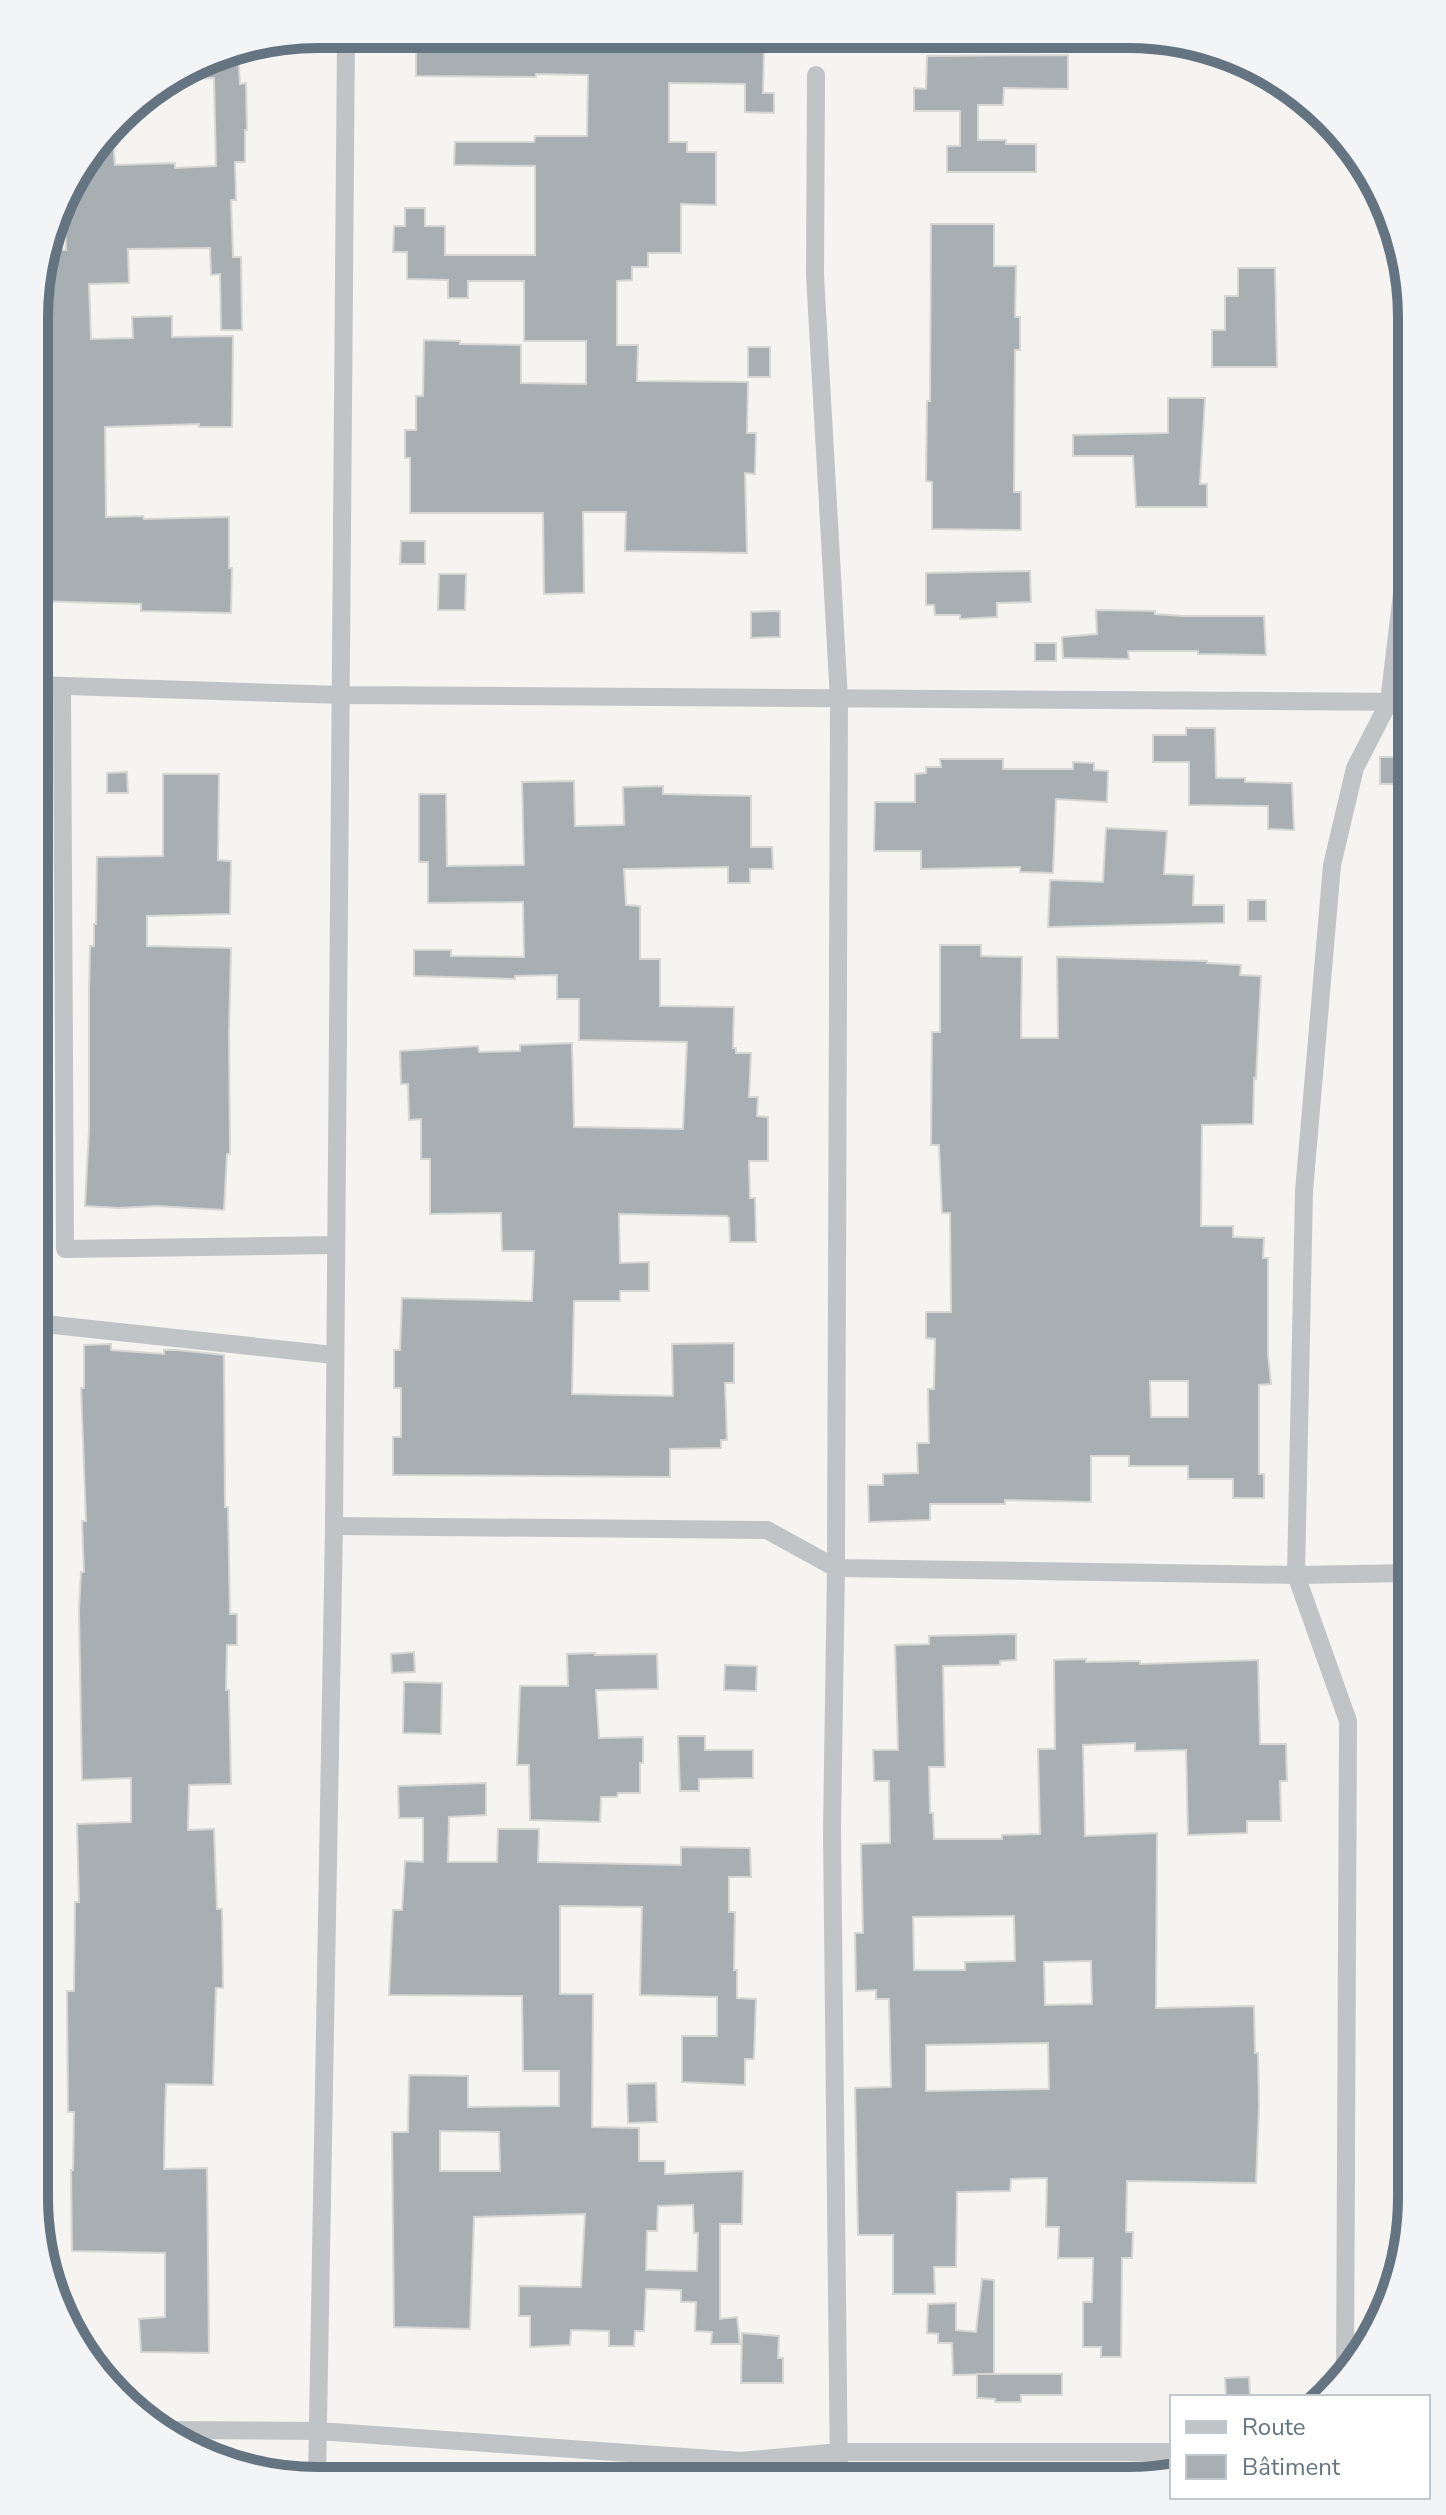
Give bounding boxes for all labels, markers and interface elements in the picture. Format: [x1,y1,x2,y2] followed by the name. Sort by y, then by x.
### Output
[1170,2395,1430,2499] legend
[1242,2411,1306,2443] text: Route
[1242,2451,1341,2483] text: Bâtiment

